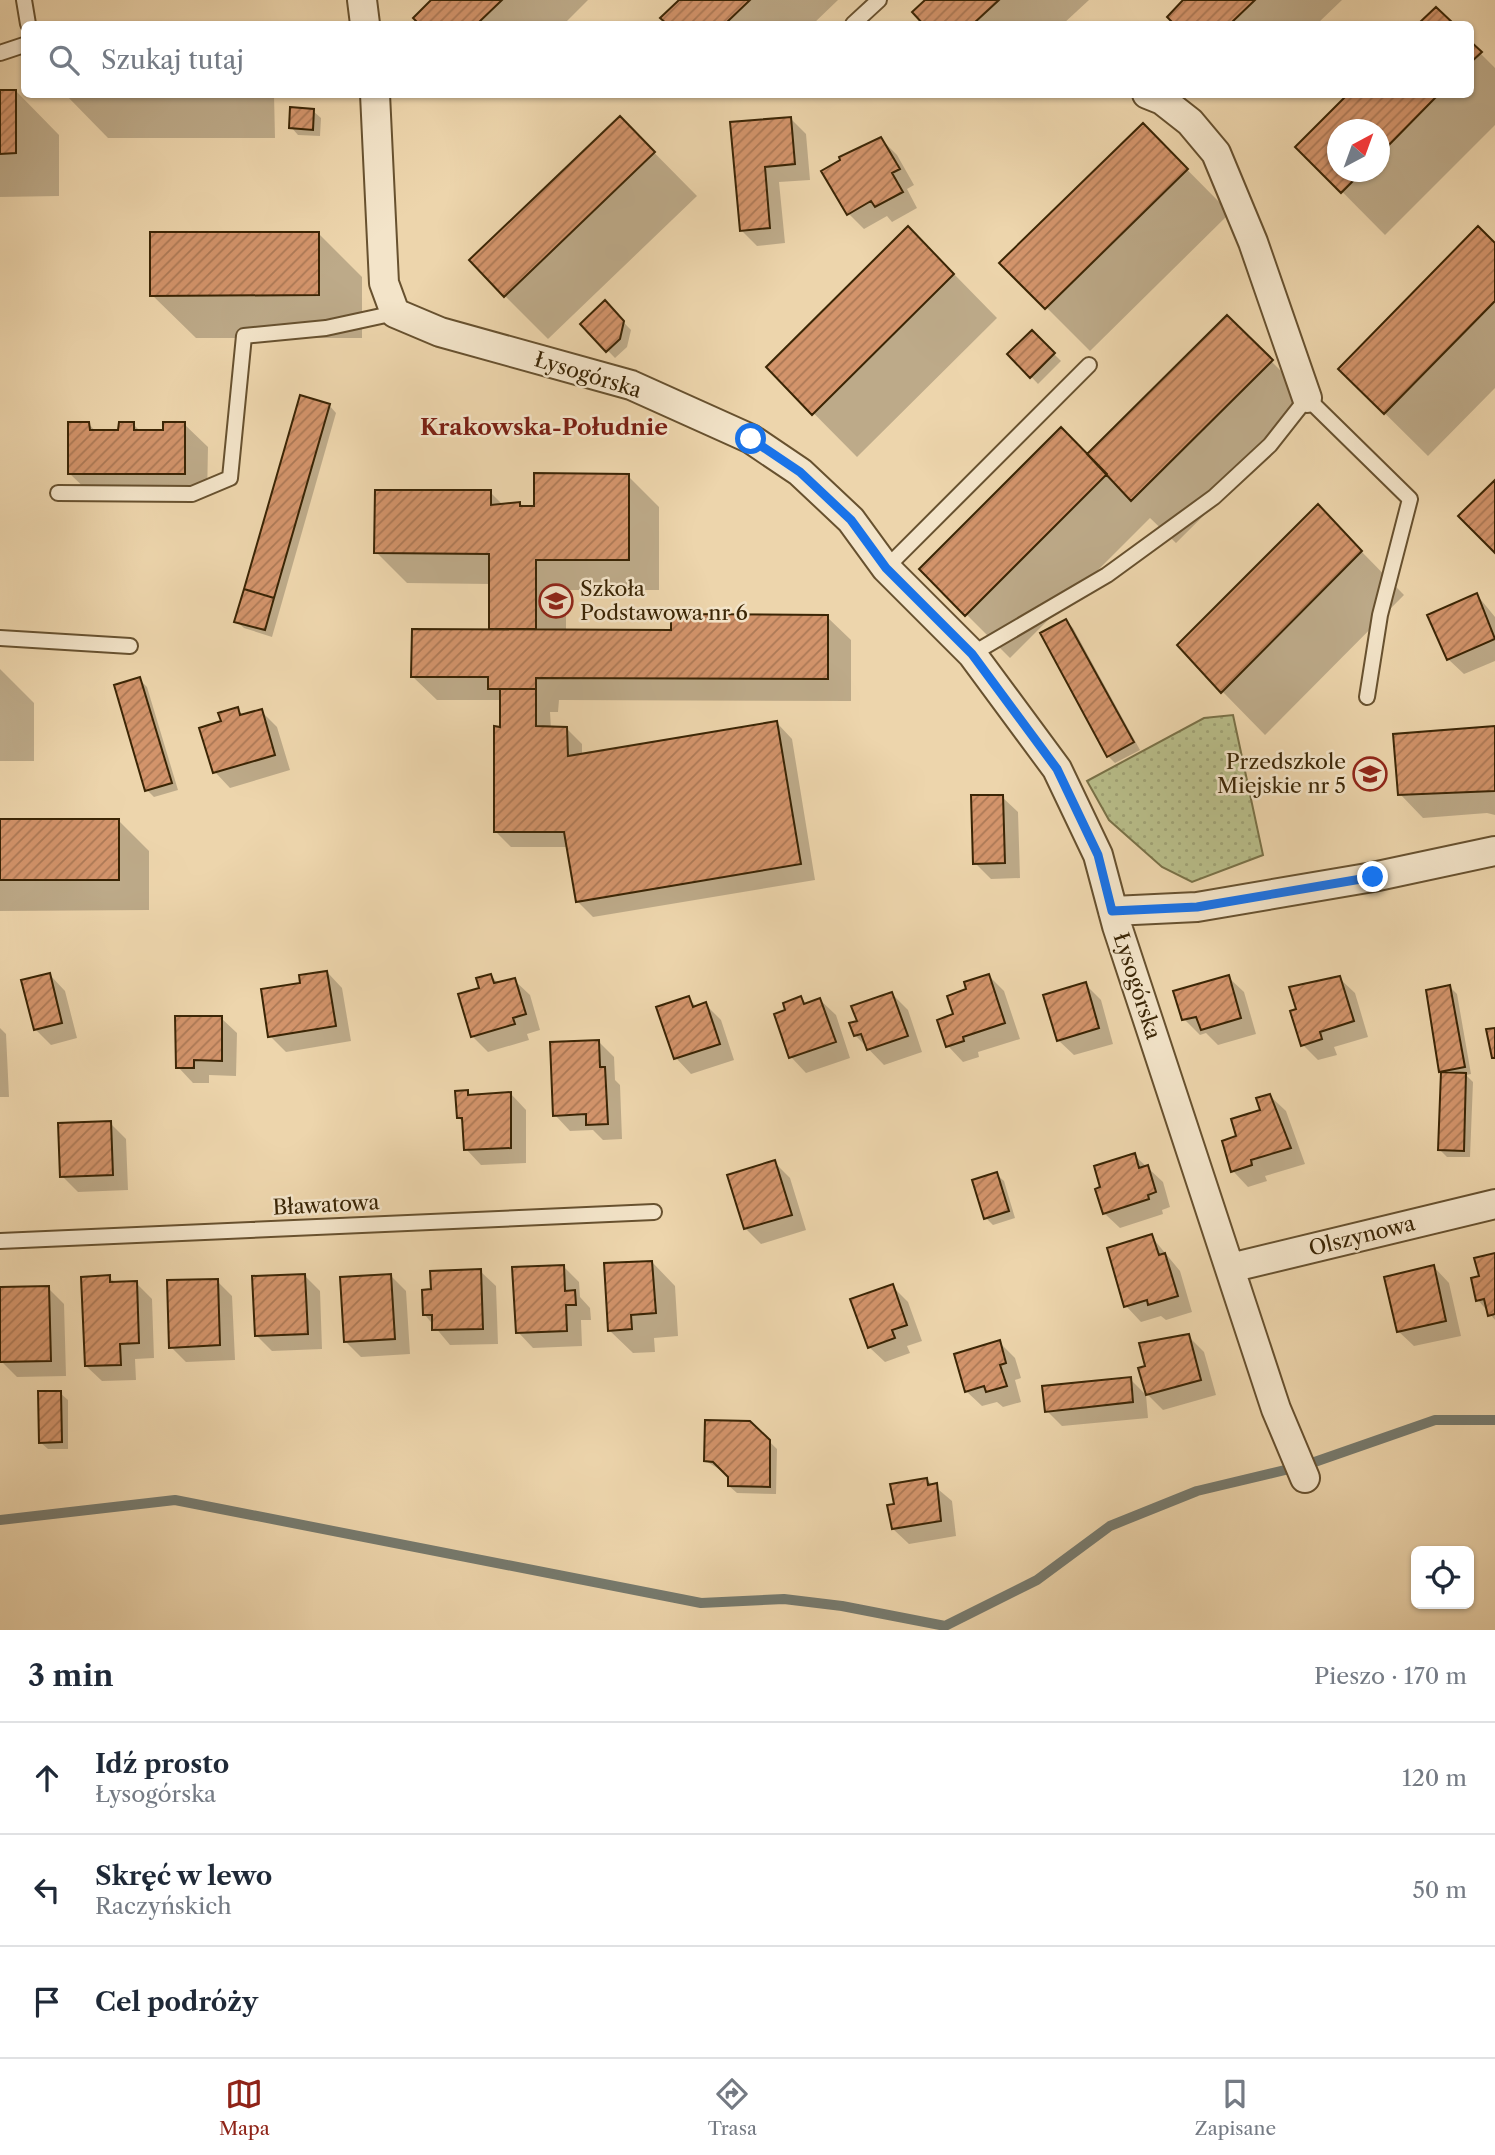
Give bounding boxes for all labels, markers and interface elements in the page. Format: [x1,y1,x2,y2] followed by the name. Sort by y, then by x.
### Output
[21,21,1474,98] search box
[45,41,83,79] icon: search
[101,44,244,76] text: Szukaj tutaj
[1327,119,1390,182] north arrow
[532,346,646,403] street label: Łysogórska
[420,413,668,441] district label: Krakowska-Południe
[735,423,766,454] route start
[580,576,748,625] place label: Szkoła Podstawowa nr 6
[537,582,575,620] school or university icon: Szkoła Podstawowa nr 6
[1217,749,1346,798] place label: Przedszkole Miejskie nr 5
[1351,755,1389,793] school or university icon: Przedszkole Miejskie nr 5
[1357,861,1388,892] route end
[1108,929,1167,1043] street label: Łysogórska
[272,1189,381,1220] street label: Bławatowa
[1306,1210,1418,1261] street label: Olszynowa
[1411,1546,1474,1609] map controls
[1411,1546,1474,1609] button: locate
[28,1657,114,1694] text: 3 min
[1314,1662,1467,1690] text: Pieszo · 170 m
[95,1748,229,1780] text: Idź prosto
[28,1759,66,1797] icon: ahead
[1402,1764,1467,1792] text: 120 m
[95,1780,216,1808] text: Łysogórska
[95,1860,272,1892] text: Skręć w lewo
[28,1871,66,1909] icon: left
[1412,1876,1467,1904] text: 50 m
[95,1892,232,1920] text: Raczyńskich
[28,1983,66,2021] icon: arrive
[95,1986,258,2018] text: Cel podróży
[219,2075,270,2140] tab: Mapa
[708,2075,757,2140] tab: Trasa
[1195,2075,1276,2140] tab: Zapisane

